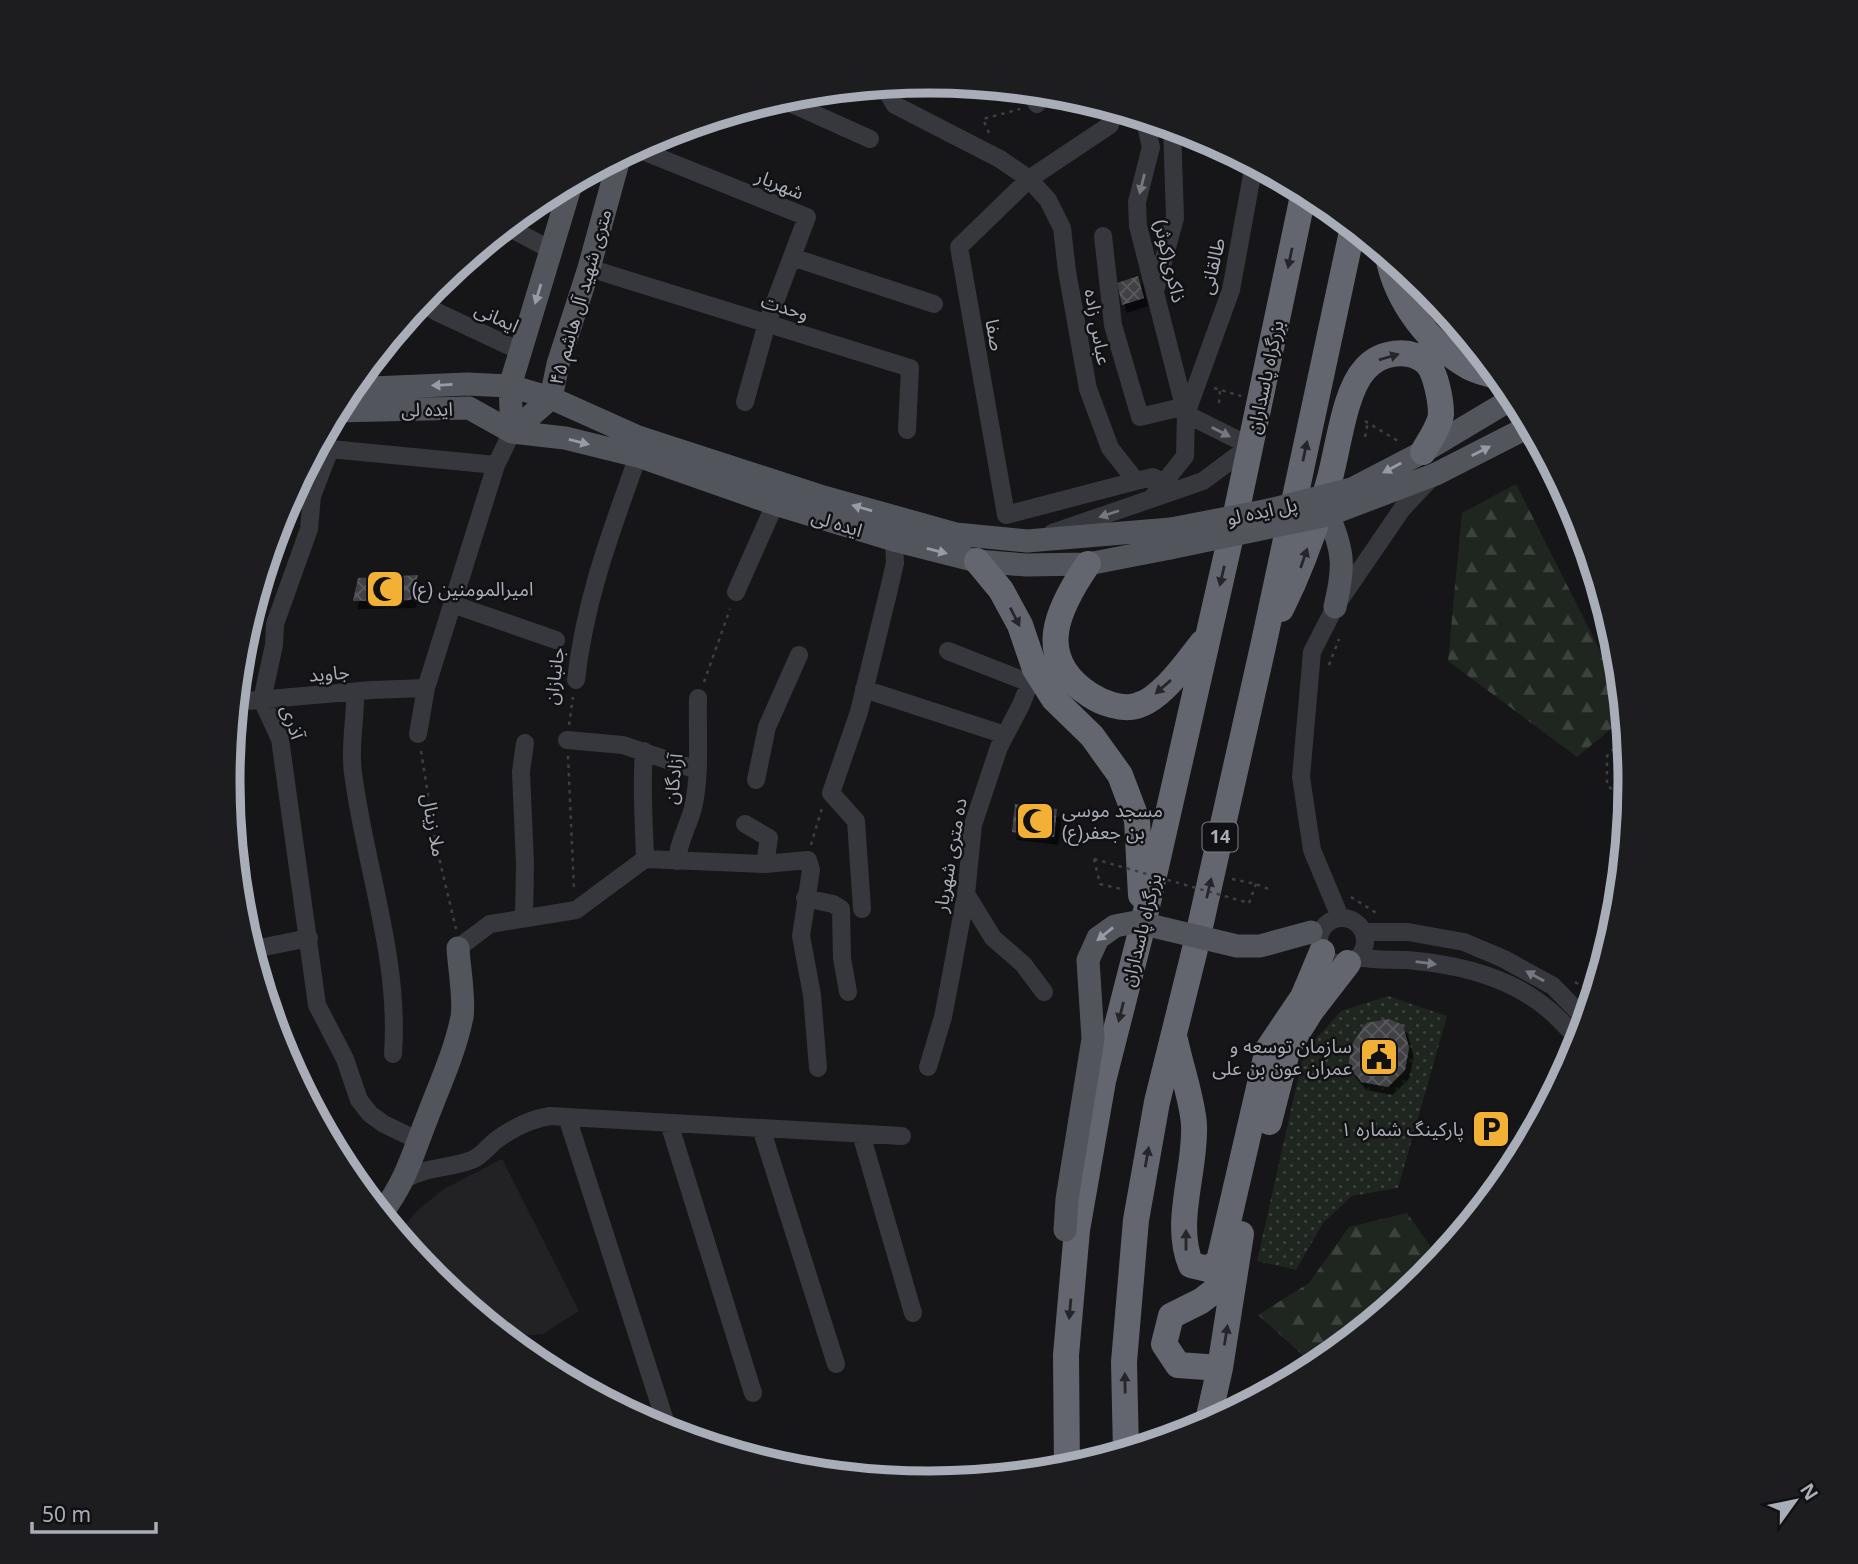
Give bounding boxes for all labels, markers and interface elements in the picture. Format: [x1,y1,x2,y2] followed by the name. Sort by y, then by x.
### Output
[751,162,808,205] street label: شهریار
[1136,173,1147,195] one-way arrow
[542,206,619,389] street label: ۴۵ متری شهید آل هاشم
[1148,217,1192,305] street label: ذاکری(کوثر)
[1193,235,1231,297] street label: طالقانی
[1284,247,1295,269] one-way arrow
[532,283,542,304] one-way arrow
[758,287,812,327] street label: وحدت
[1078,287,1118,367] street label: عباس زاده
[471,296,523,338] street label: ایمانی
[979,317,1011,353] street label: صفا
[1240,318,1290,436] street label: بزرگراه پاسداران
[1378,351,1400,362] one-way arrow
[431,379,453,390] one-way arrow
[401,396,453,422] street label: ایده لى
[1212,426,1231,438] one-way arrow
[568,437,590,448] one-way arrow
[1300,440,1311,462] one-way arrow
[1471,445,1491,456] one-way arrow
[1382,462,1402,474] one-way arrow
[1224,491,1300,531] street label: پل ایده لو
[808,503,866,543] street label: ایده لی
[851,503,872,513] one-way arrow
[1099,509,1120,520] one-way arrow
[926,546,948,557] one-way arrow
[1299,547,1310,568] one-way arrow
[1216,565,1227,587] one-way arrow
[364,568,406,610] mosque icon: امیرالمومنین (ع)
[412,576,533,603] place label: امیرالمومنین (ع)
[1010,607,1021,627] one-way arrow
[538,646,570,706] street label: جانبازان
[307,658,351,688] street label: جاوید
[1154,679,1172,695] one-way arrow
[275,701,311,744] street label: آذری
[657,751,689,806] street label: آزادگان
[416,791,452,859] street label: ملا زینال
[927,796,973,915] street label: ده متری شهریار
[1062,797,1163,846] place label: مسجد موسی بن جعفر(ع)
[1014,800,1056,842] mosque icon: مسجد موسی بن جعفر(ع)
[1202,822,1238,852] road number: 14
[1114,871,1168,989] street label: بزرگراه پاسداران
[1203,877,1214,899] one-way arrow
[1096,927,1114,942] one-way arrow
[1415,957,1437,968] one-way arrow
[1525,970,1545,982] one-way arrow
[1115,1001,1126,1023] one-way arrow
[1212,1033,1352,1081] place label: سازمان توسعه و عمران عون بن علی
[1358,1036,1400,1078] public building icon: سازمان توسعه و عمران عون بن علی
[1470,1108,1512,1150] parking icon: پارکینگ شماره ۱
[1341,1116,1464,1142] place label: پارکینگ شماره ۱
[1142,1146,1153,1168] one-way arrow
[1180,1229,1191,1251] one-way arrow
[1064,1298,1075,1320] one-way arrow
[1221,1324,1232,1346] one-way arrow
[1119,1372,1131,1394] one-way arrow
[1760,1466,1830,1536] north arrow
[1794,1478,1824,1505] text: N
[32,1490,156,1534] scale bar
[42,1500,91,1528] text: 50 m

